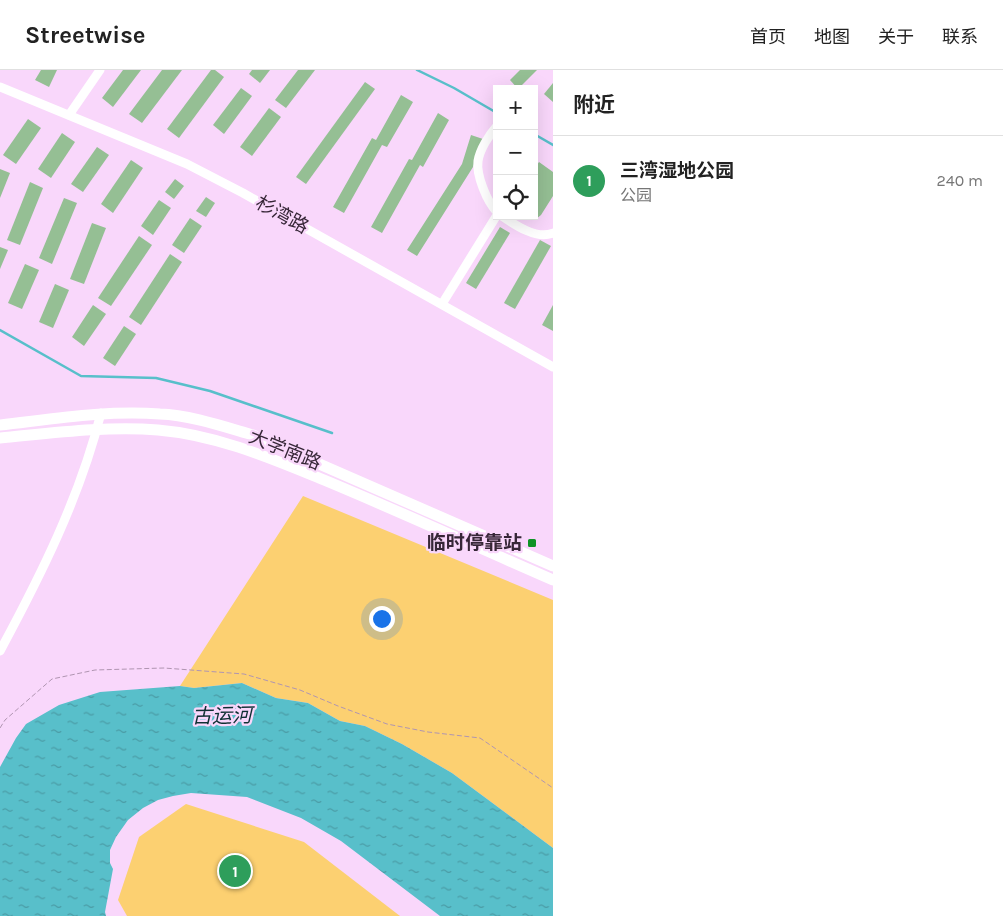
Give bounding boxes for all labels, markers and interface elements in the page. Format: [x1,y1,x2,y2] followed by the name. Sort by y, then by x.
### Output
[25,21,146,49] text: Streetwise
[750,26,786,48] text: 首页
[814,26,850,48] text: 地图
[878,26,914,48] text: 关于
[942,26,978,48] text: 联系
[493,85,538,220] map controls
[493,85,538,130] button: +
[573,93,615,117] text: 附近
[493,130,538,175] button: −
[620,160,734,182] text: 三湾湿地公园
[586,171,592,190] text: 1
[937,171,983,190] text: 240 m
[493,175,538,220] button: locate
[620,186,652,205] text: 公园
[252,192,312,238] street label: 杉湾路
[246,426,324,474] street label: 大学南路
[427,532,522,554] place label: 临时停靠站
[526,537,538,549] marker: 临时停靠站
[369,606,395,632] your location
[192,704,256,728] water label: 古运河
[219,852,251,890] pin: 1

